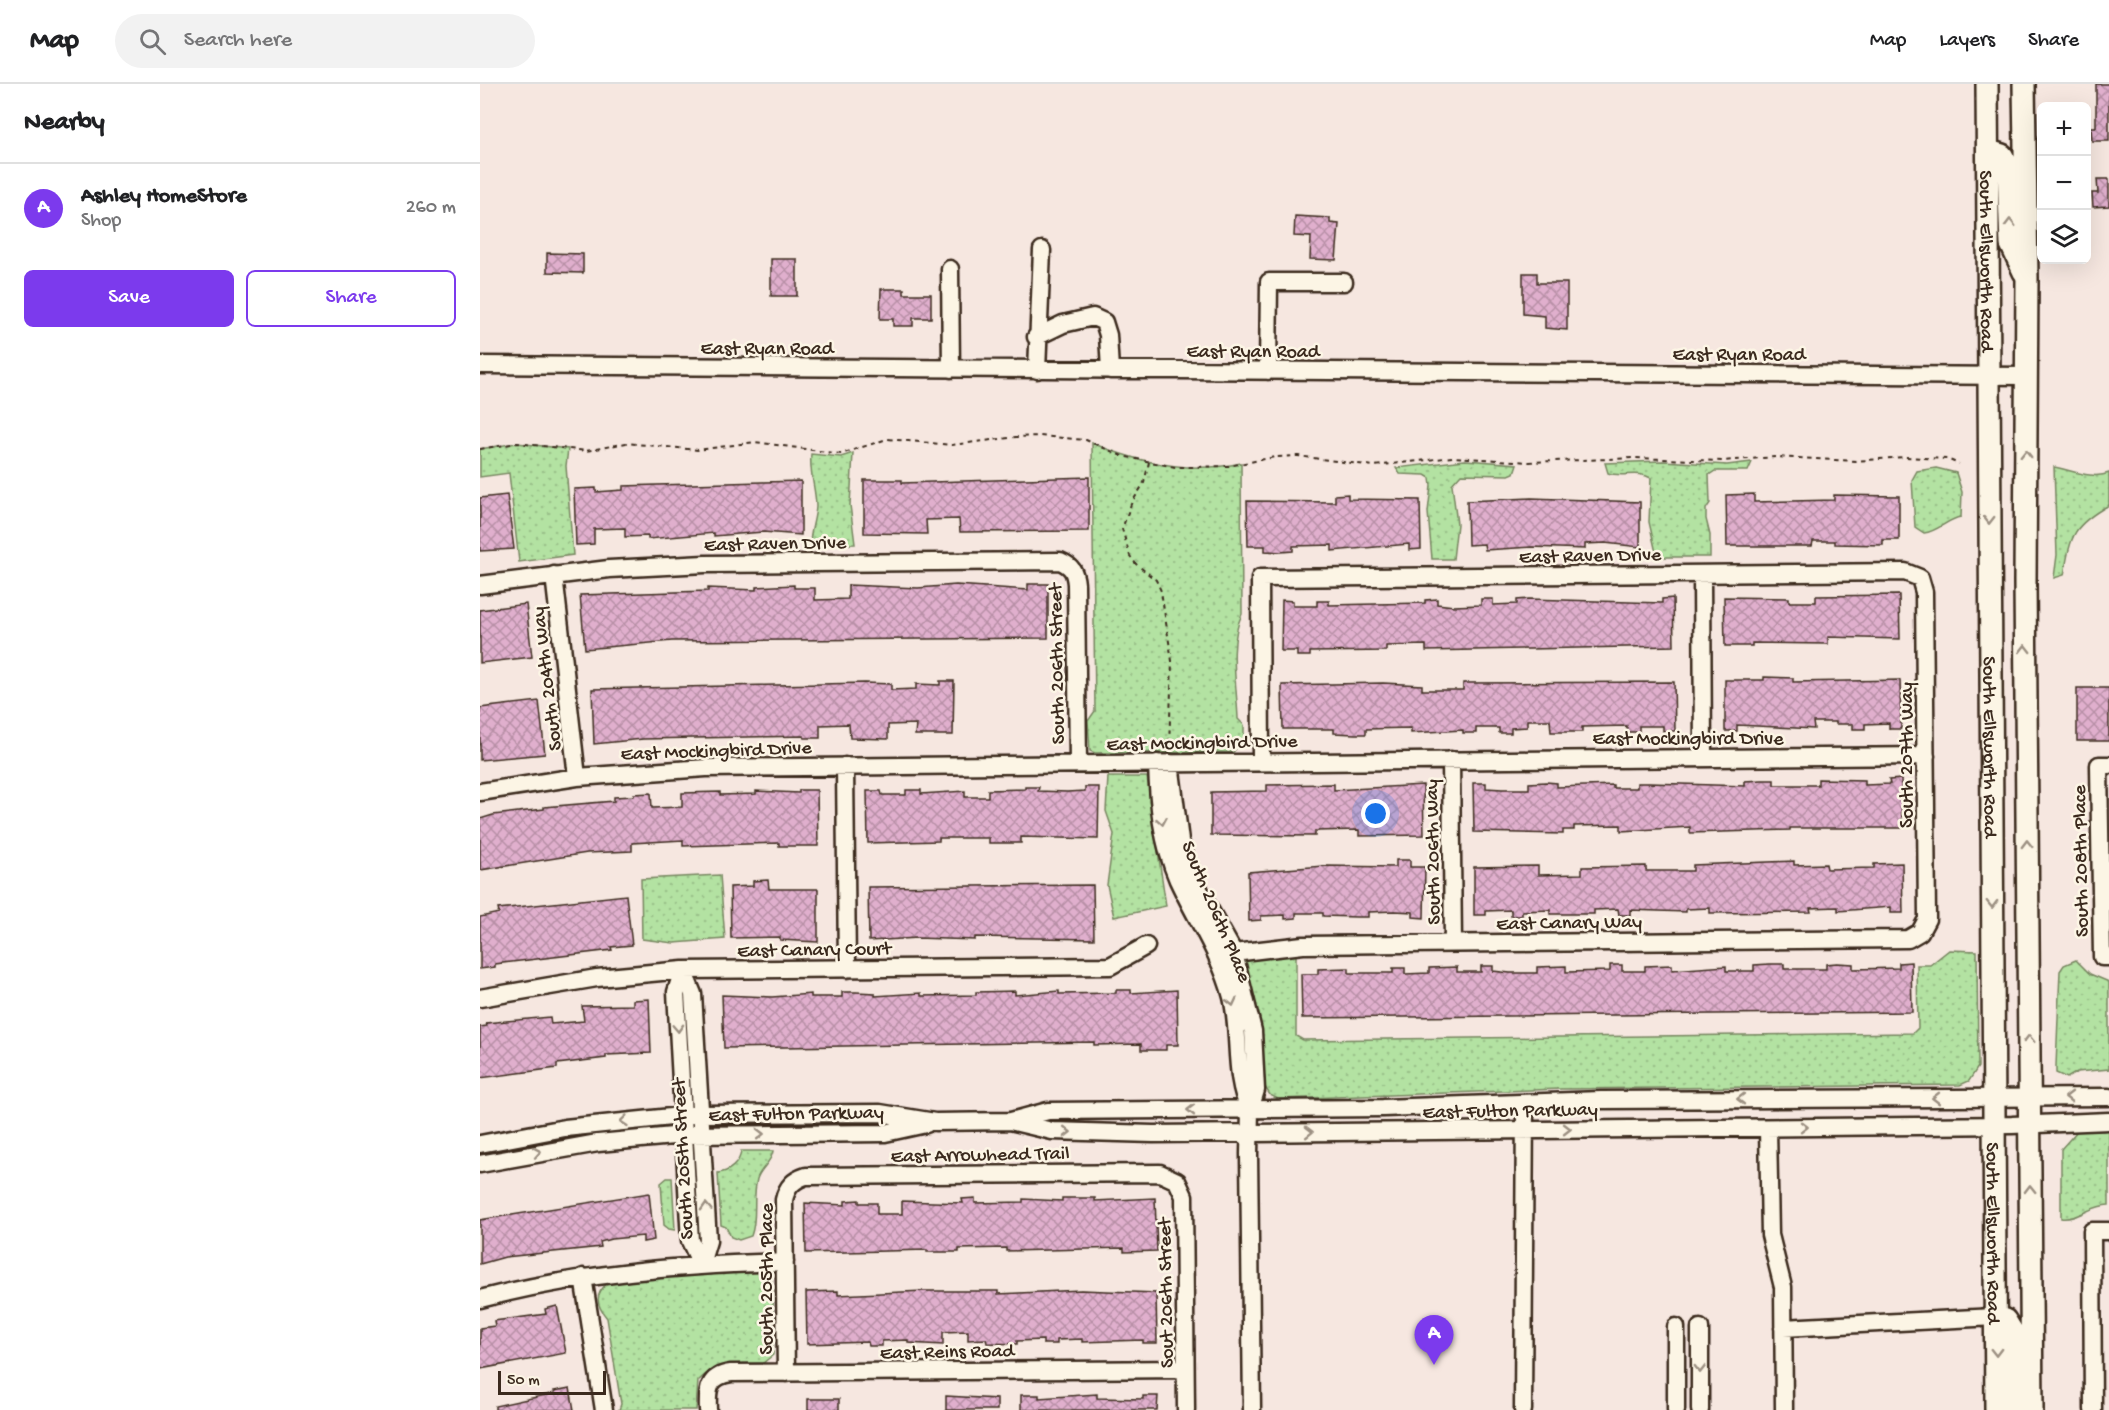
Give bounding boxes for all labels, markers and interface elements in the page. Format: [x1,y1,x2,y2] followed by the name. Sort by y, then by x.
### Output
[115,14,535,68] search box
[30,25,79,58] text: Map
[136,25,169,58] icon: search
[184,28,292,54] text: Search here
[1870,29,1906,54] text: Map
[1939,29,1995,54] text: Layers
[2028,29,2079,54] text: Share
[2037,102,2091,264] map controls
[2037,102,2091,156] button: +
[24,108,105,139] text: Nearby
[2037,156,2091,210] button: −
[1973,170,1997,354] street label: South Ellsworth Road
[81,184,247,210] text: Ashley HomeStore
[38,197,49,220] text: A
[406,197,456,220] text: 260 m
[81,210,121,233] text: Shop
[2037,210,2091,264] button: layers
[2004,219,2017,228] one-way arrow
[24,270,234,327] button: Save
[246,270,456,327] button: Share
[700,339,836,362] street label: East Ryan Road
[1186,342,1322,365] street label: East Ryan Road
[1672,345,1808,368] street label: East Ryan Road
[2020,449,2032,458] one-way arrow
[1983,516,1995,525] one-way arrow
[704,533,847,558] street label: East Raven Drive
[1519,545,1662,570] street label: East Raven Drive
[1046,581,1071,745] street label: South 206th Street
[528,605,569,752] street label: South 204th Way
[2019,644,2032,653] one-way arrow
[1976,656,2000,840] street label: South Ellsworth Road
[1897,682,1920,828] street label: South 207th Way
[1592,729,1784,752] street label: East Mockingbird Drive
[1106,731,1298,758] street label: East Mockingbird Drive
[620,738,813,767] street label: East Mockingbird Drive
[1422,779,1447,925] street label: South 206th Way
[2070,784,2095,937] street label: South 208th Place
[1361,799,1390,828] your location
[1155,816,1168,826] one-way arrow
[1175,838,1255,987] street label: South 206th Place
[2021,839,2033,848] one-way arrow
[1986,900,1998,909] one-way arrow
[1496,912,1642,937] street label: East Canary Way
[737,939,893,964] street label: East Canary Court
[1225,996,1238,1006] one-way arrow
[672,1023,685,1032] one-way arrow
[2023,1034,2035,1043] one-way arrow
[669,1076,700,1240] street label: South 205th Street
[1931,1091,1940,1104] one-way arrow
[2065,1091,2074,1103] one-way arrow
[1736,1093,1745,1105] one-way arrow
[1422,1099,1598,1126] street label: East Fulton Parkway
[708,1102,884,1129] street label: East Fulton Parkway
[1187,1104,1196,1116] one-way arrow
[620,1114,629,1127] one-way arrow
[1799,1121,1808,1133] one-way arrow
[1562,1123,1571,1135] one-way arrow
[1063,1125,1072,1138] one-way arrow
[1304,1126,1313,1138] one-way arrow
[755,1128,764,1140] one-way arrow
[1979,1142,2003,1326] street label: South Ellsworth Road
[890,1143,1070,1170] street label: East Arrowhead Trail
[532,1146,542,1159] one-way arrow
[2024,1185,2036,1194] one-way arrow
[699,1202,712,1211] one-way arrow
[757,1202,780,1355] street label: South 205th Place
[1155,1216,1180,1368] street label: Sout 206th Street
[1414,1316,1454,1365] pin: A
[880,1341,1017,1366] street label: East Reins Road
[1990,1348,2002,1357] one-way arrow
[1694,1364,1706,1373] one-way arrow
[498,1368,606,1396] scale bar
[507,1372,540,1391] text: 50 m

